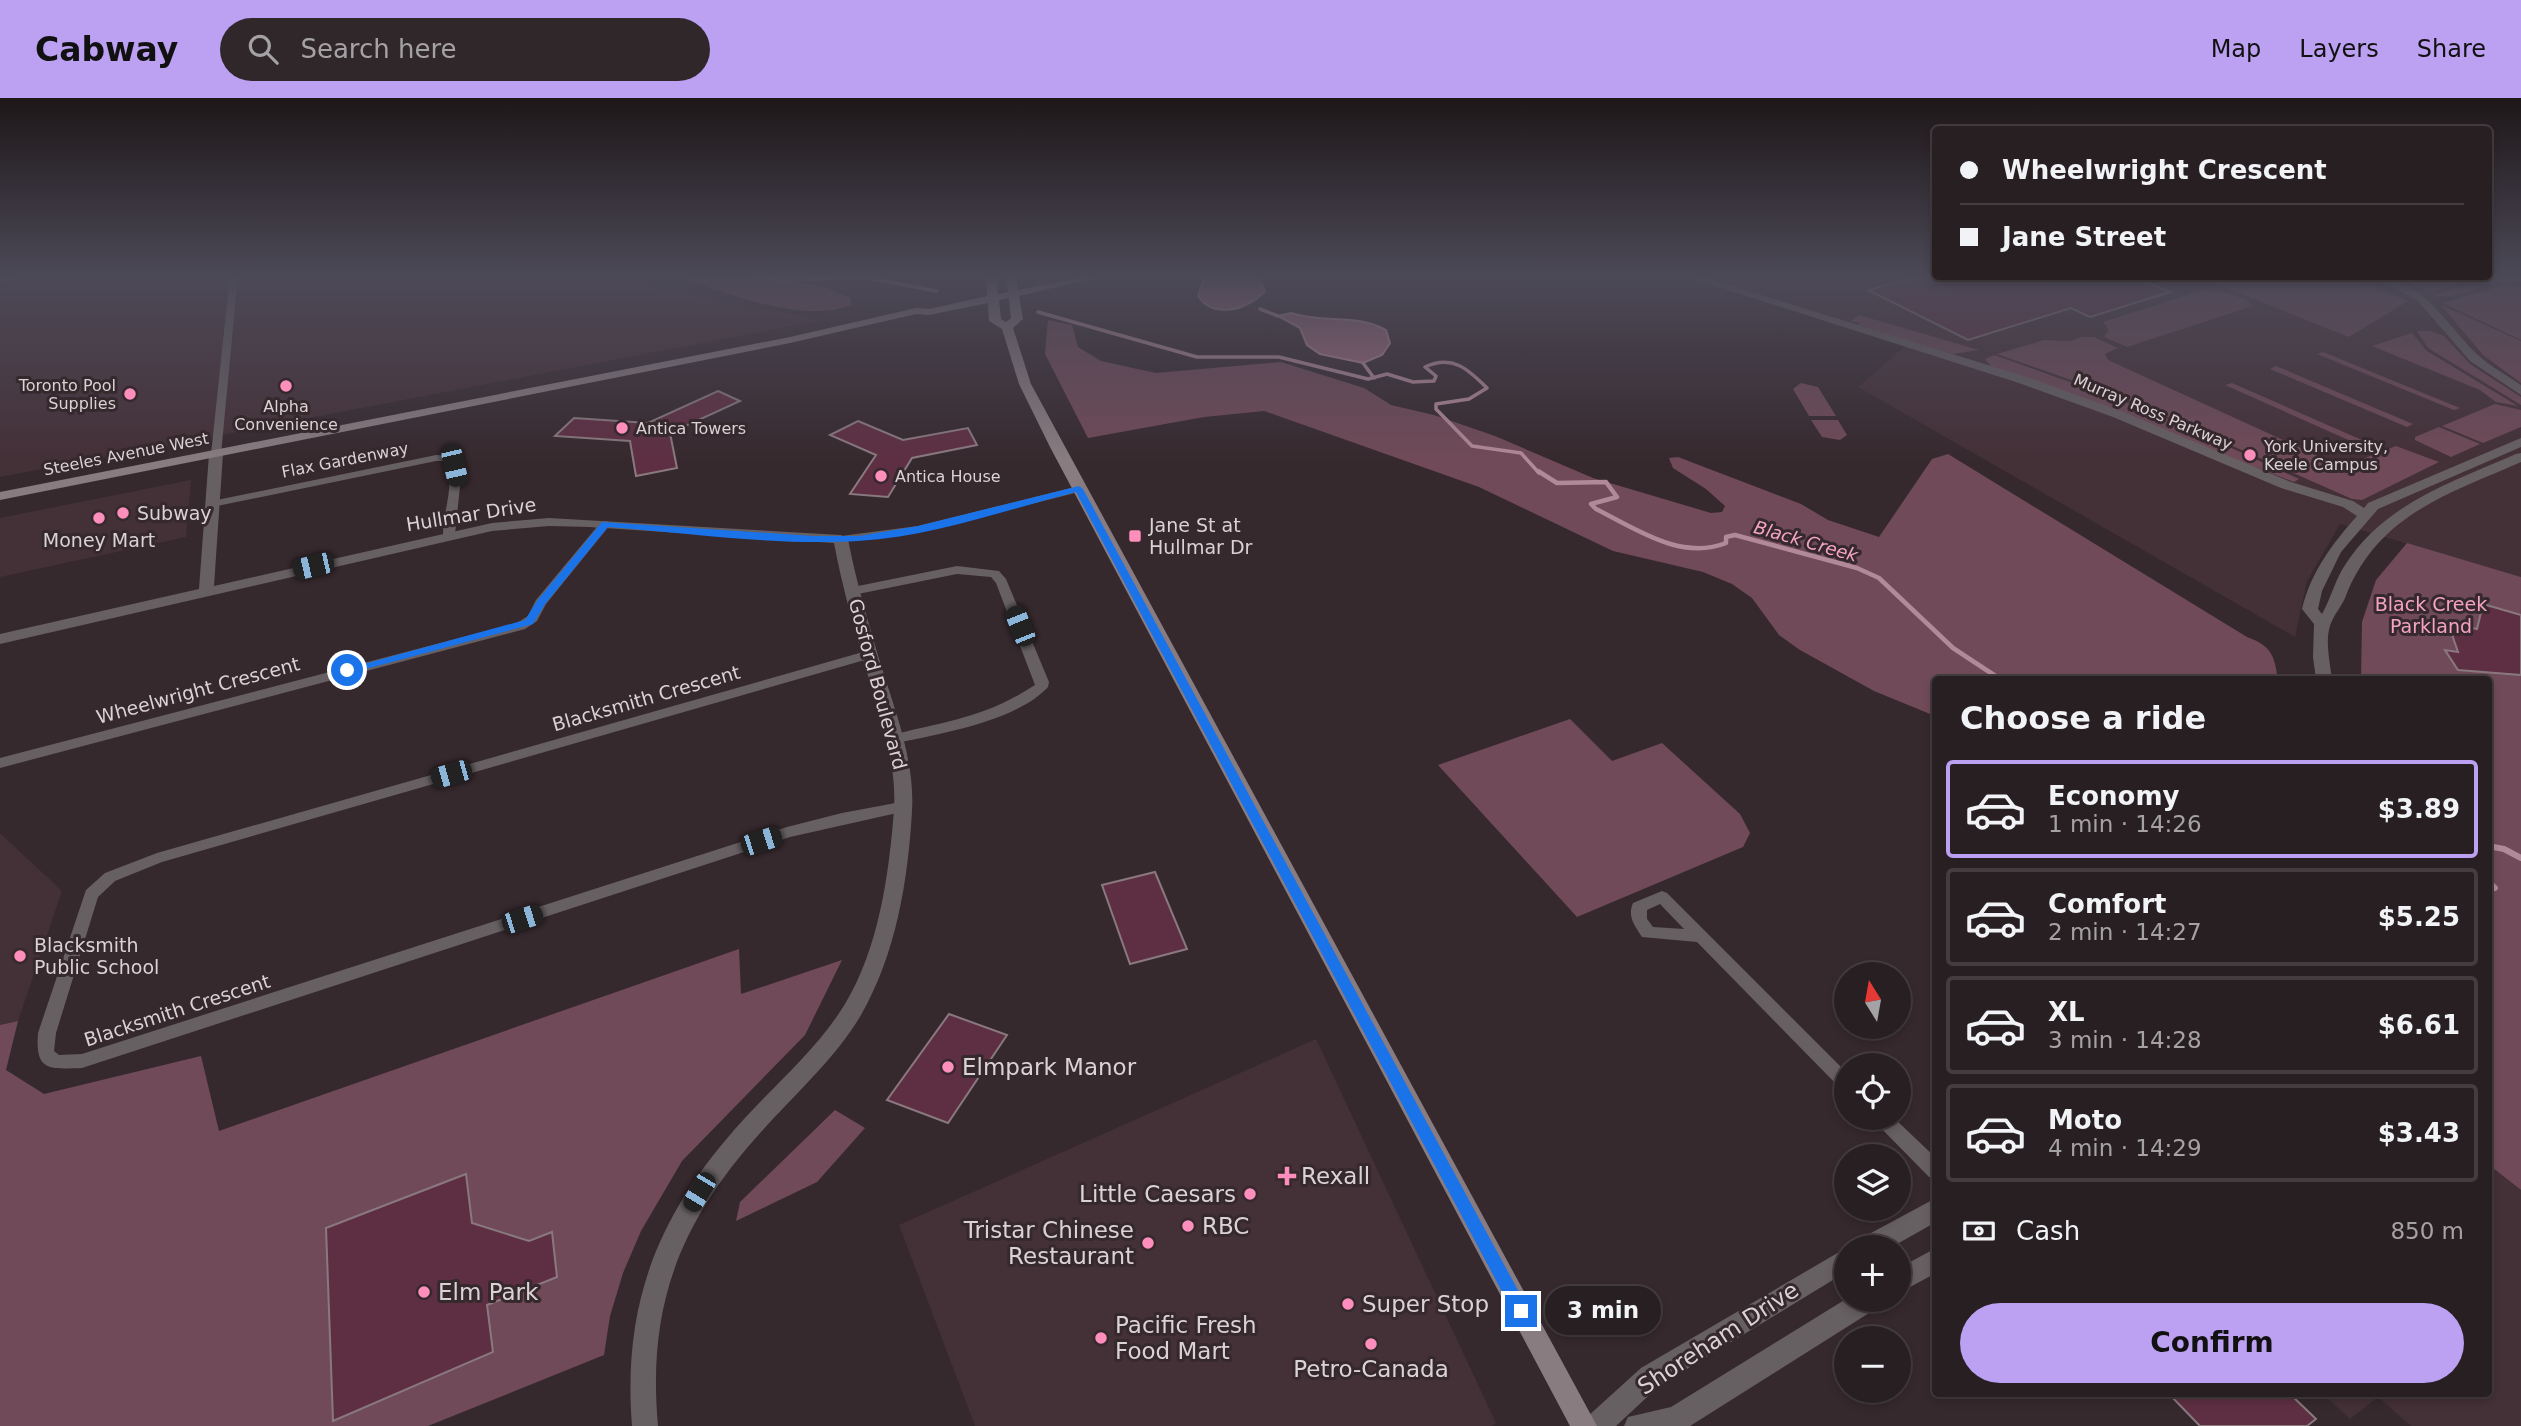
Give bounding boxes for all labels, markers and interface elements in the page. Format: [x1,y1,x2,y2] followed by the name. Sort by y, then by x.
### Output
[220,18,710,81] search box
[35,30,178,69] text: Cabway
[244,30,282,68] icon: search
[300,34,457,64] text: Search here
[2211,35,2261,63] text: Map
[2299,35,2379,63] text: Layers
[2417,35,2486,63] text: Share
[2002,155,2327,185] text: Wheelwright Crescent
[2002,222,2166,252] text: Jane Street
[2071,370,2235,454] street label: Murray Ross Parkway
[18,376,116,413] place label: Toronto Pool Supplies
[278,378,294,394] marker: Alpha Convenience
[122,386,138,402] marker: Toronto Pool Supplies
[234,397,338,434] place label: Alpha Convenience
[636,419,746,438] place label: Antica Towers
[614,420,630,436] marker: Antica Towers
[42,429,210,479] street label: Steeles Avenue West
[2263,437,2388,474] place label: York University, Keele Campus
[280,438,410,482] street label: Flax Gardenway
[440,443,469,489] car
[2242,447,2258,463] marker: York University, Keele Campus
[895,467,1001,486] place label: Antica House
[873,468,889,484] marker: Antica House
[404,493,538,535] street label: Hullmar Drive
[137,502,212,524] place label: Subway
[115,505,131,521] marker: Subway
[91,510,107,526] marker: Money Mart
[1148,514,1253,558] place label: Jane St at Hullmar Dr
[1752,516,1862,566] water label: Black Creek
[1127,528,1143,544] marker: Jane St at Hullmar Dr
[43,529,155,551] place label: Money Mart
[291,551,336,581] car
[2375,593,2487,637] park label: Black Creek Parkland
[845,596,911,772] street label: Gosford Boulevard
[1003,603,1038,649] car
[94,652,302,728] street label: Wheelwright Crescent
[331,654,363,686] route start
[549,661,743,735] street label: Blacksmith Crescent
[1960,699,2206,737] text: Choose a ride
[428,758,475,790] car
[1964,778,2027,841] icon: car
[2048,781,2179,811] text: Economy
[2378,794,2460,824] text: $3.89
[2048,811,2202,837] text: 1 min · 14:26
[738,825,785,857] car
[1964,886,2027,949] icon: car
[2048,889,2166,919] text: Comfort
[2378,902,2460,932] text: $5.25
[499,903,546,935] car
[2048,919,2202,945] text: 2 min · 14:27
[34,934,159,978] place label: Blacksmith Public School
[12,948,28,964] marker: Blacksmith Public School
[1834,962,1911,1040] north arrow
[1834,962,1911,1403] map controls
[81,969,273,1051] street label: Blacksmith Crescent
[1964,994,2027,1057] icon: car
[2048,997,2085,1027] text: XL
[2378,1010,2460,1040] text: $6.61
[2048,1027,2202,1053] text: 3 min · 14:28
[1834,1053,1911,1130] button: locate
[962,1054,1137,1080] place label: Elmpark Manor
[940,1059,956,1075] marker: Elmpark Manor
[1964,1102,2027,1165] icon: car
[2048,1105,2122,1135] text: Moto
[2378,1118,2460,1148] text: $3.43
[2048,1135,2202,1161] text: 4 min · 14:29
[1834,1144,1911,1221] button: layers
[1301,1163,1370,1189] place label: Rexall
[1279,1168,1295,1184] marker: Rexall
[680,1169,719,1215] car
[1079,1181,1236,1207] place label: Little Caesars
[1242,1186,1258,1202] marker: Little Caesars
[1960,1212,1998,1250] icon: cash
[1202,1213,1249,1239] place label: RBC
[2016,1216,2080,1246] text: Cash
[963,1217,1134,1269] place label: Tristar Chinese Restaurant
[1180,1218,1196,1234] marker: RBC
[2390,1218,2464,1244] text: 850 m
[1140,1235,1156,1251] marker: Tristar Chinese Restaurant
[1834,1235,1911,1312] button: +
[1633,1276,1803,1400] street label: Shoreham Drive
[438,1279,539,1305] place label: Elm Park
[416,1284,432,1300] marker: Elm Park
[1546,1286,1661,1336] callout: 3 min
[1362,1291,1489,1317] place label: Super Stop
[1505,1295,1537,1327] route end
[1340,1296,1356,1312] marker: Super Stop
[1567,1297,1639,1323] text: 3 min
[1960,1303,2464,1383] button: Confirm
[1115,1312,1257,1364] place label: Pacific Fresh Food Mart
[1834,1326,1911,1403] button: −
[1093,1330,1109,1346] marker: Pacific Fresh Food Mart
[1363,1336,1379,1352] marker: Petro-Canada
[1293,1356,1449,1382] place label: Petro-Canada

